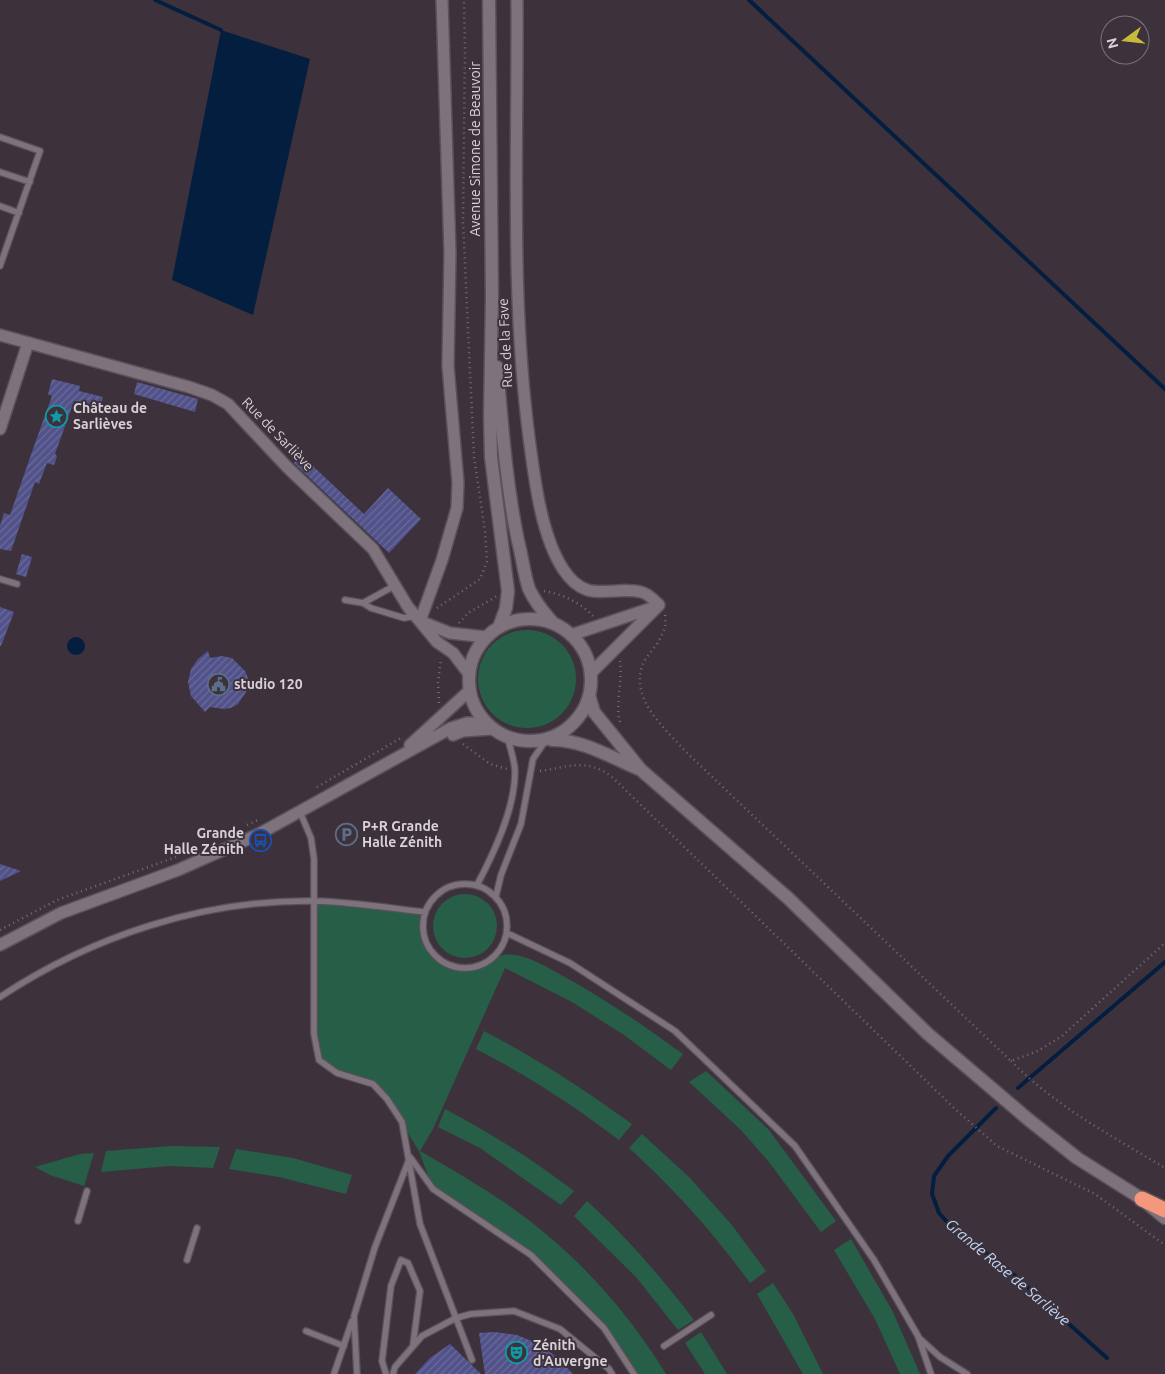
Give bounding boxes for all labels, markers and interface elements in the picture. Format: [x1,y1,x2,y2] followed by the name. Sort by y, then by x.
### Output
[1100,15,1150,65] north arrow
[1103,36,1122,50] text: N
[467,61,483,236] street label: Avenue Simone de Beauvoir
[495,298,515,388] street label: Rue de la Fave
[239,394,317,474] street label: Rue de Sarliève
[73,400,147,432] place label: Château de Sarlièves
[45,404,69,428] place icon: Château de Sarlièves
[206,672,230,696] public building icon: studio 120
[234,676,303,692] place label: studio 120
[362,818,442,850] place label: P+R Grande Halle Zénith
[334,822,358,846] parking icon: P+R Grande Halle Zénith
[164,825,244,857] place label: Grande Halle Zénith
[248,829,272,853] bus stop icon: Grande Halle Zénith
[942,1215,1074,1329] water label: Grande Rase de Sarliève
[533,1337,607,1369] place label: Zénith d'Auvergne
[505,1341,529,1365] theatre icon: Zénith d'Auvergne

